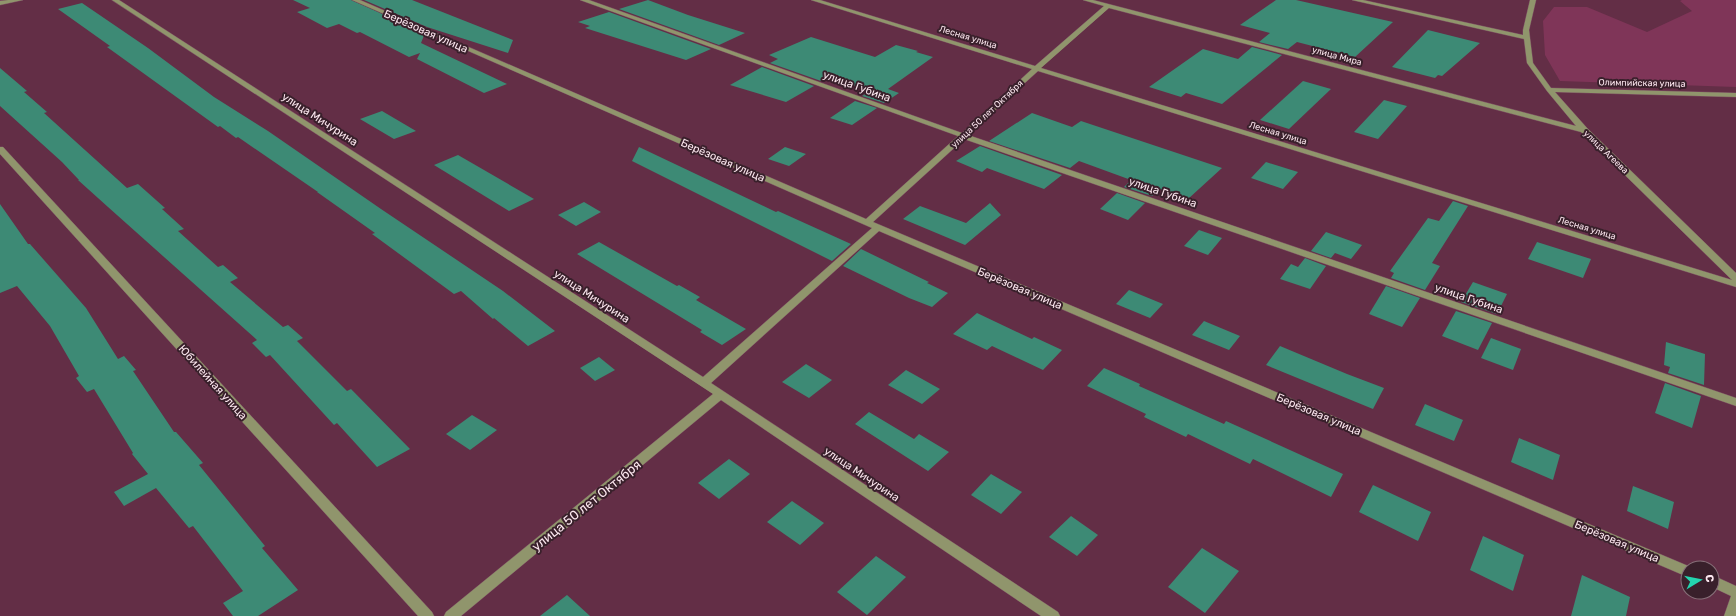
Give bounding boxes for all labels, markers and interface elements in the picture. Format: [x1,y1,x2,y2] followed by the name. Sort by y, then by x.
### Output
[382,7,470,56] street label: Берёзовая улица
[938,23,998,51] street label: Лесная улица
[1311,45,1363,67] street label: улица Мира
[821,68,892,105] street label: улица Губина
[1598,77,1686,89] street label: Олимпийская улица
[949,78,1025,150] street label: улица 50 лет Октября
[279,90,360,149] street label: улица Мичурина
[1248,119,1308,147] street label: Лесная улица
[1582,128,1630,176] street label: улица Агеева
[679,136,767,185] street label: Берёзовая улица
[1127,175,1199,210] street label: улица Губина
[1557,214,1617,242] street label: Лесная улица
[976,265,1064,312] street label: Берёзовая улица
[551,267,632,326] street label: улица Мичурина
[1433,281,1505,316] street label: улица Губина
[176,342,250,422] street label: Юбилейная улица
[1275,391,1363,438] street label: Берёзовая улица
[822,444,902,504] street label: улица Мичурина
[529,457,644,554] street label: улица 50 лет Октября
[1573,518,1661,565] street label: Берёзовая улица
[1680,560,1720,600] north arrow
[1702,573,1716,584] text: С

